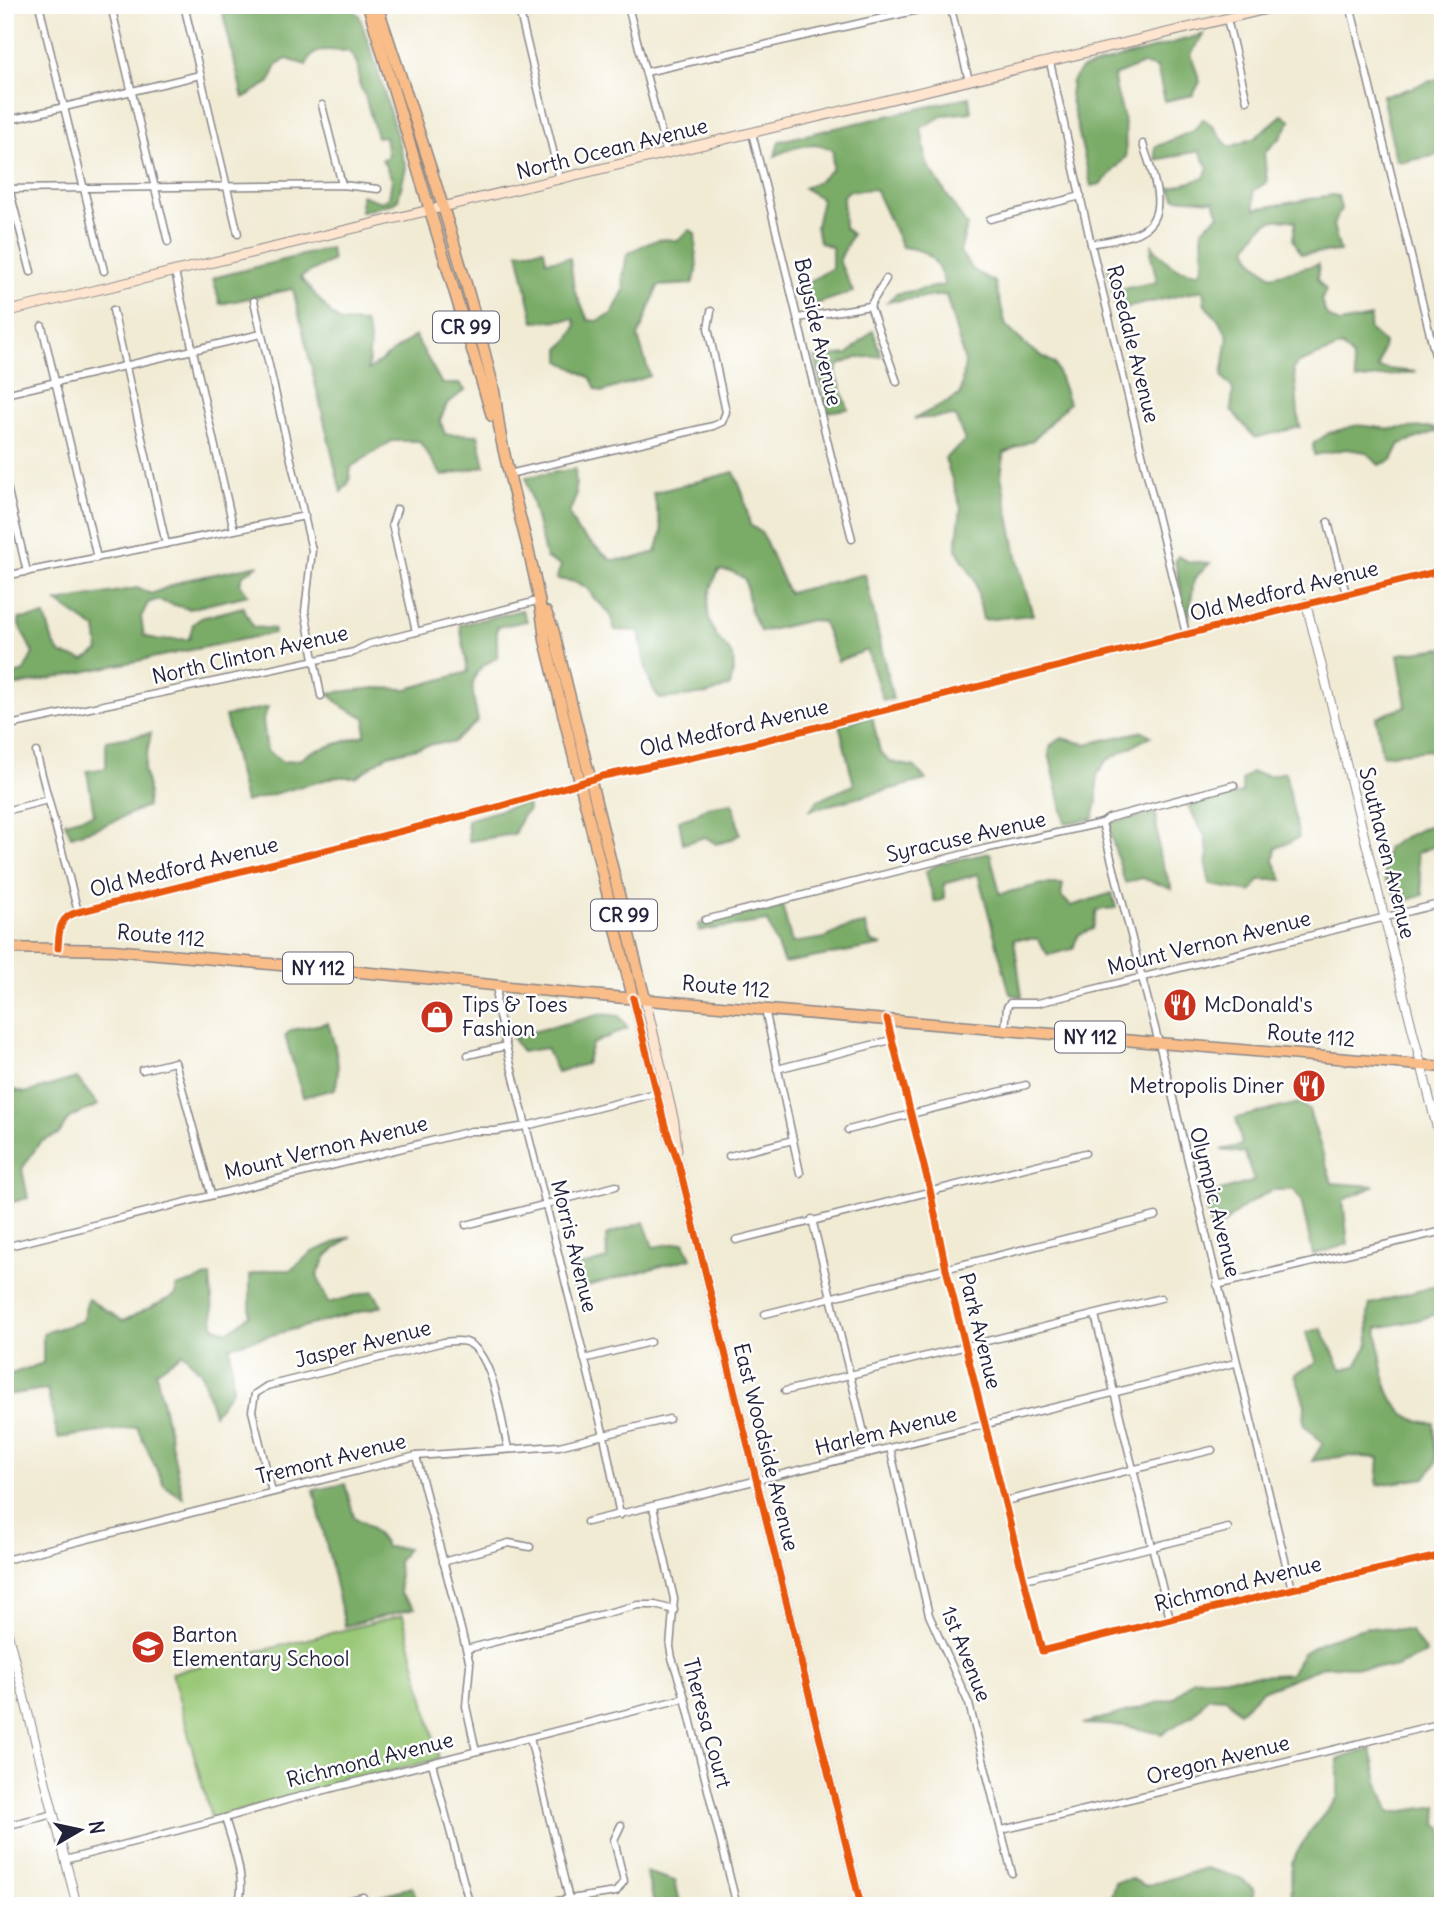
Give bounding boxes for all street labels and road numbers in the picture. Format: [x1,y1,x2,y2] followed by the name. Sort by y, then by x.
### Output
[513,112,710,185] street label: North Ocean Avenue
[788,255,849,408] street label: Bayside Avenue
[1101,262,1166,426] street label: Rosedale Avenue
[433,312,499,342] road number: CR 99
[1187,554,1381,627] street label: Old Medford Avenue
[149,619,351,690] street label: North Clinton Avenue
[637,693,831,762] street label: Old Medford Avenue
[1353,764,1422,942] street label: Southaven Avenue
[883,805,1048,868] street label: Syracuse Avenue
[87,830,281,903] street label: Old Medford Avenue
[591,900,657,931] road number: CR 99
[1104,904,1313,981] street label: Mount Vernon Avenue
[116,918,206,953] street label: Route 112
[283,952,353,984] road number: NY 112
[681,969,771,1004] street label: Route 112
[1266,1018,1356,1053] street label: Route 112
[1055,1021,1125,1052] road number: NY 112
[221,1109,430,1186] street label: Mount Vernon Avenue
[1184,1124,1247,1280] street label: Olympic Avenue
[545,1177,604,1315] street label: Morris Avenue
[953,1270,1008,1392] street label: Park Avenue
[292,1314,434,1373] street label: Jasper Avenue
[728,1340,805,1554] street label: East Woodside Avenue
[812,1400,960,1461] street label: Harlem Avenue
[253,1427,409,1490] street label: Tremont Avenue
[1152,1550,1324,1617] street label: Richmond Avenue
[935,1602,998,1705] street label: 1st Avenue
[677,1655,738,1791] street label: Theresa Court
[284,1726,456,1793] street label: Richmond Avenue
[1143,1729,1292,1790] street label: Oregon Avenue

